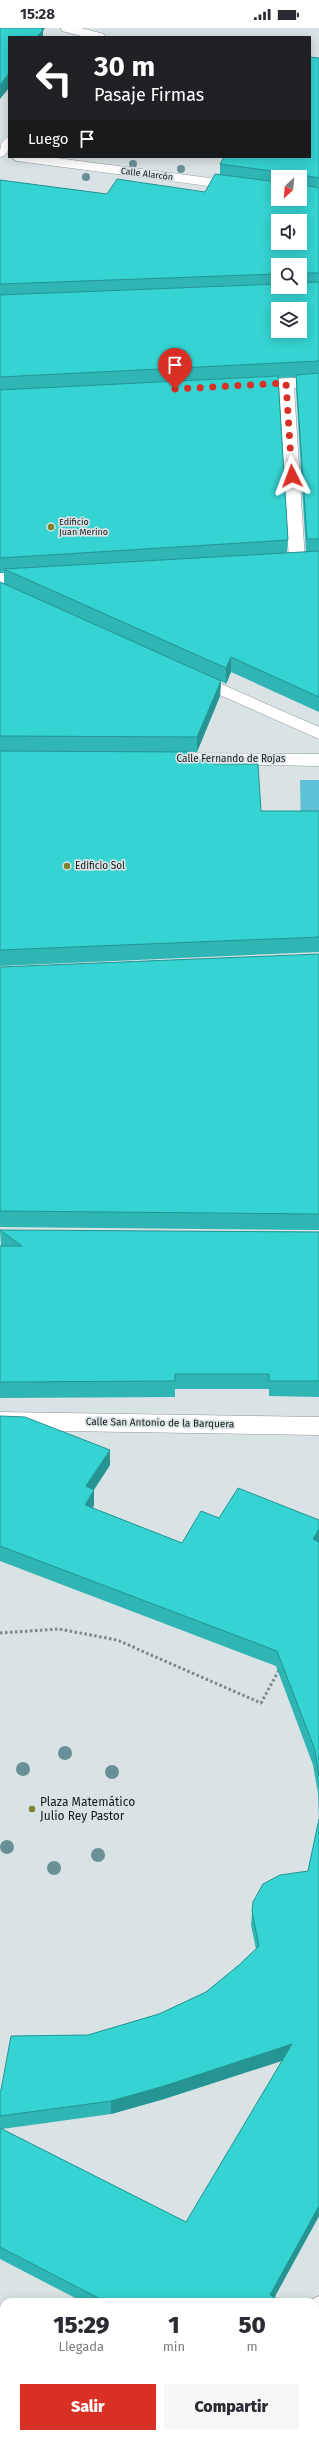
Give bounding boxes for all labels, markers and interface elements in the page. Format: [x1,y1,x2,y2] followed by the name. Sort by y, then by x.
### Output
[20,5,55,23] text: 15:28
[94,50,155,83] text: 30 m
[28,52,80,104] icon: left
[94,84,204,106] text: Pasaje Firmas
[76,128,98,150] icon: arrive
[28,130,68,148] text: Luego
[120,166,174,182] street label: Calle Alarcón
[271,170,307,206] north arrow
[271,170,307,338] map controls
[271,214,307,250] button: sound
[271,258,307,294] button: search
[271,302,307,338] button: layers
[158,348,192,389] pin
[164,354,186,376] icon: arrive
[271,455,313,497] position arrow
[59,517,108,537] place label: Edificio Juan Merino
[46,522,56,532] marker: Edificio Juan Merino
[177,753,286,765] street label: Calle Fernando de Rojas
[75,860,125,872] place label: Edificio Sol
[62,861,72,871] marker: Edificio Sol
[86,1416,234,1430] street label: Calle San Antonio de la Barquera
[40,1795,135,1823] place label: Plaza Matemático Julio Rey Pastor
[27,1804,37,1814] marker: Plaza Matemático Julio Rey Pastor
[53,2311,109,2339] text: 15:29
[168,2311,180,2339] text: 1
[238,2311,266,2339] text: 50
[59,2339,104,2354] text: Llegada
[163,2339,185,2354] text: min
[246,2339,258,2354] text: m
[20,2384,156,2430] button: Salir
[164,2384,299,2430] button: Compartir

